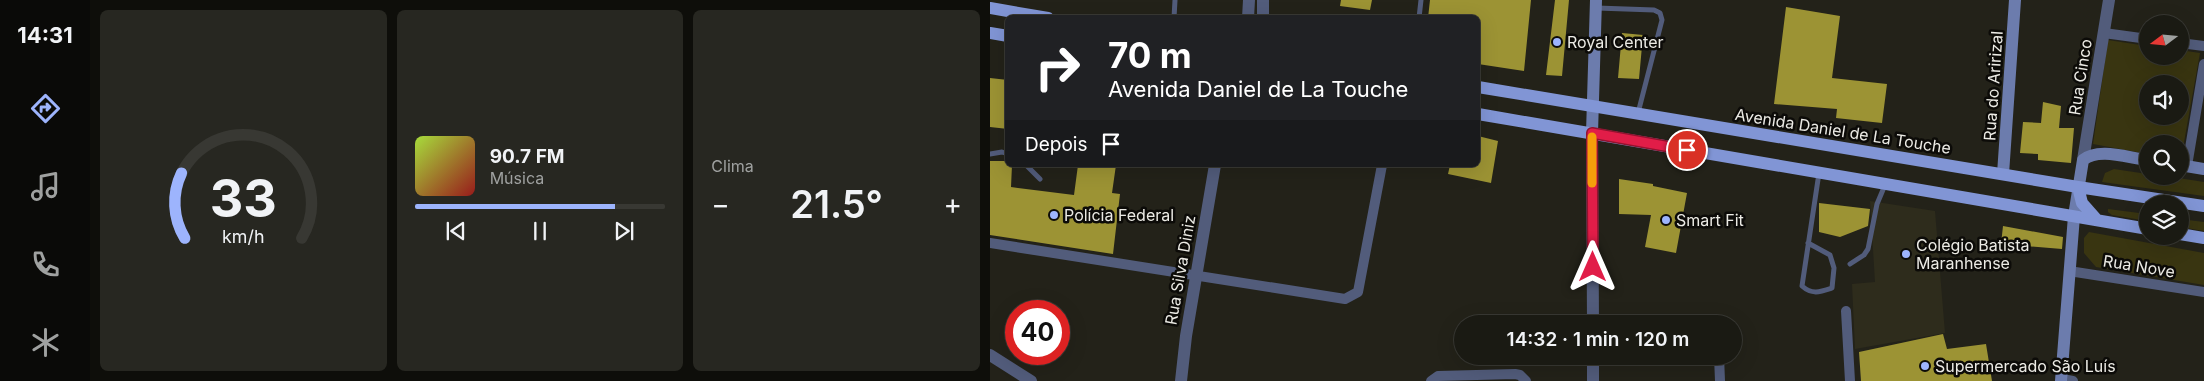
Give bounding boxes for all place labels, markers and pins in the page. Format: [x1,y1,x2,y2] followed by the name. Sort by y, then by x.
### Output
[1567,32,1664,52] place label: Royal Center
[1551,36,1563,48] marker: Royal Center
[1666,129,1708,171] pin
[1064,205,1174,225] place label: Polícia Federal
[1048,209,1060,221] marker: Polícia Federal
[1676,210,1744,230] place label: Smart Fit
[1660,214,1672,226] marker: Smart Fit
[1916,235,2030,273] place label: Colégio Batista Maranhense
[1900,248,1912,260] marker: Colégio Batista Maranhense
[1935,356,2116,376] place label: Supermercado São Luís
[1919,360,1931,372] marker: Supermercado São Luís

